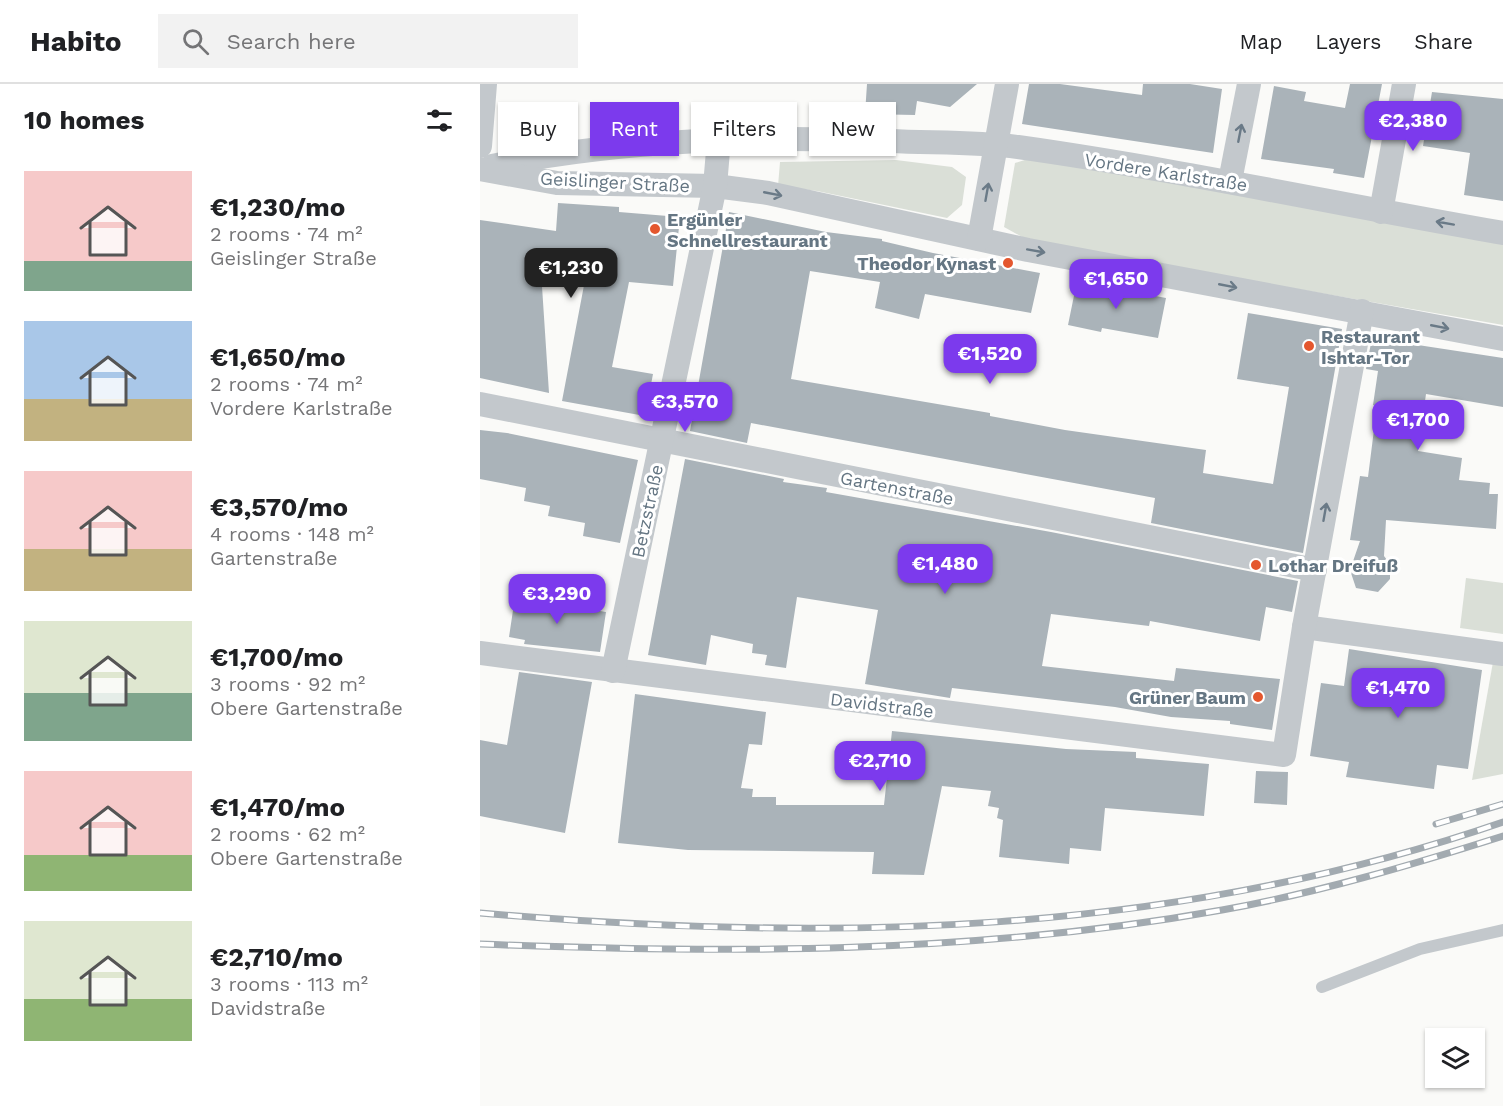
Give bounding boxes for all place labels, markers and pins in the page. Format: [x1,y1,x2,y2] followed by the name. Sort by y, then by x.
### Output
[1364,101,1462,152] pin: €2,380
[667,209,828,251] place label: Ergünler Schnellrestaurant
[648,222,662,236] marker: Ergünler Schnellrestaurant
[522,248,620,299] pin: €1,230
[857,253,996,274] place label: Theodor Kynast
[1001,256,1015,270] marker: Theodor Kynast
[1067,259,1165,310] pin: €1,650
[1321,326,1420,368] place label: Restaurant Ishtar-Tor
[941,334,1039,385] pin: €1,520
[1302,339,1316,353] marker: Restaurant Ishtar-Tor
[636,382,734,433] pin: €3,570
[1369,400,1467,451] pin: €1,700
[896,544,994,595] pin: €1,480
[1268,555,1399,576] place label: Lothar Dreifuß
[1249,558,1263,572] marker: Lothar Dreifuß
[508,574,606,625] pin: €3,290
[1349,668,1447,719] pin: €1,470
[1129,687,1246,708] place label: Grüner Baum
[1251,690,1265,704] marker: Grüner Baum
[831,741,929,792] pin: €2,710

